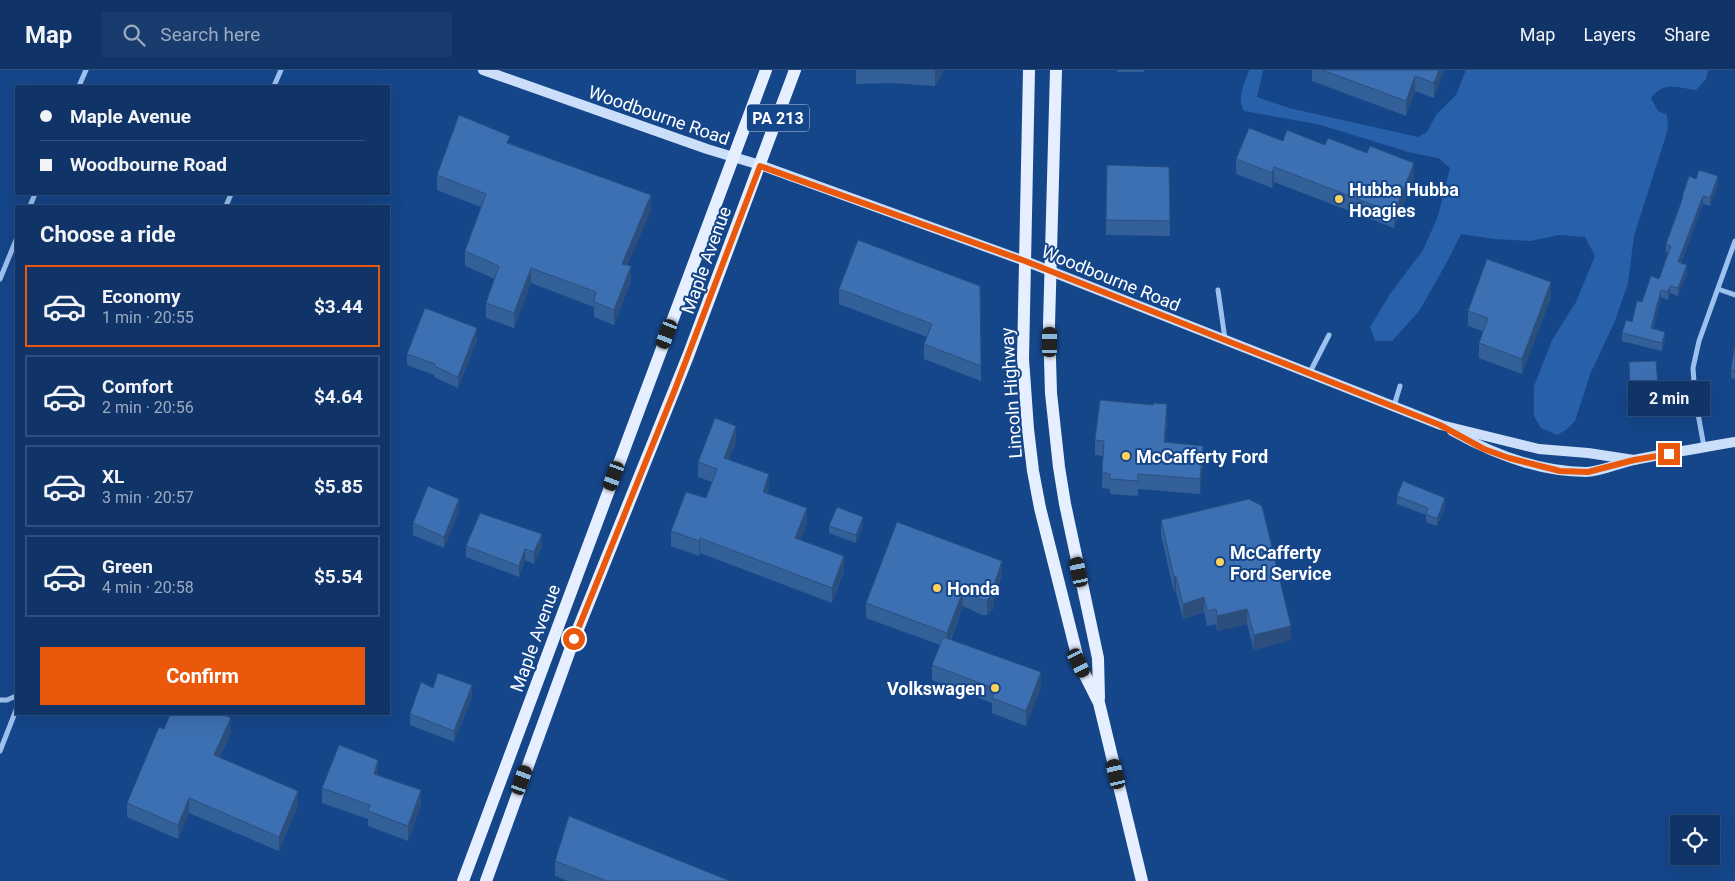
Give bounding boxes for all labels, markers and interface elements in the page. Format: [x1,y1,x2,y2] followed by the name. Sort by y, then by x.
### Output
[102,12,452,57] search box
[25,21,72,49] text: Map
[120,21,148,49] icon: search
[160,23,260,46] text: Search here
[1520,24,1555,45] text: Map
[1583,24,1636,45] text: Layers
[1664,24,1710,45] text: Share
[586,81,732,149] street label: Woodbourne Road
[747,104,809,132] road number: PA 213
[70,105,191,128] text: Maple Avenue
[70,153,227,176] text: Woodbourne Road
[1349,179,1459,221] place label: Hubba Hubba Hoagies
[1333,193,1345,205] marker: Hubba Hubba Hoagies
[677,203,735,317] street label: Maple Avenue
[40,222,176,247] text: Choose a ride
[1038,241,1184,315] street label: Woodbourne Road
[42,284,87,329] icon: car
[102,285,181,308] text: Economy
[314,295,363,318] text: $3.44
[102,308,194,327] text: 1 min · 20:55
[654,317,679,351] car
[996,326,1026,459] street label: Lincoln Highway
[1042,327,1057,357] car
[42,374,87,419] icon: car
[102,375,173,398] text: Comfort
[1628,382,1710,416] callout: 2 min
[314,385,363,408] text: $4.64
[1649,389,1689,408] text: 2 min
[102,398,194,417] text: 2 min · 20:56
[1658,443,1680,465] route end
[1136,446,1268,467] place label: McCafferty Ford
[1120,450,1132,462] marker: McCafferty Ford
[601,459,626,493] car
[42,464,87,509] icon: car
[102,465,124,488] text: XL
[314,475,363,498] text: $5.85
[102,488,194,507] text: 3 min · 20:57
[1230,542,1332,584] place label: McCafferty Ford Service
[42,554,87,599] icon: car
[102,555,153,578] text: Green
[1068,556,1089,588] car
[1214,556,1226,568] marker: McCafferty Ford Service
[314,565,363,588] text: $5.54
[102,578,194,597] text: 4 min · 20:58
[947,578,1000,599] place label: Honda
[506,581,564,695] street label: Maple Avenue
[931,582,943,594] marker: Honda
[563,628,585,650] route start
[1065,646,1092,680] car
[40,647,365,705] button: Confirm
[887,678,985,699] place label: Volkswagen
[989,682,1001,694] marker: Volkswagen
[1105,758,1126,790] car
[509,763,534,797] car
[1670,815,1720,865] map controls
[1670,815,1720,865] button: locate

